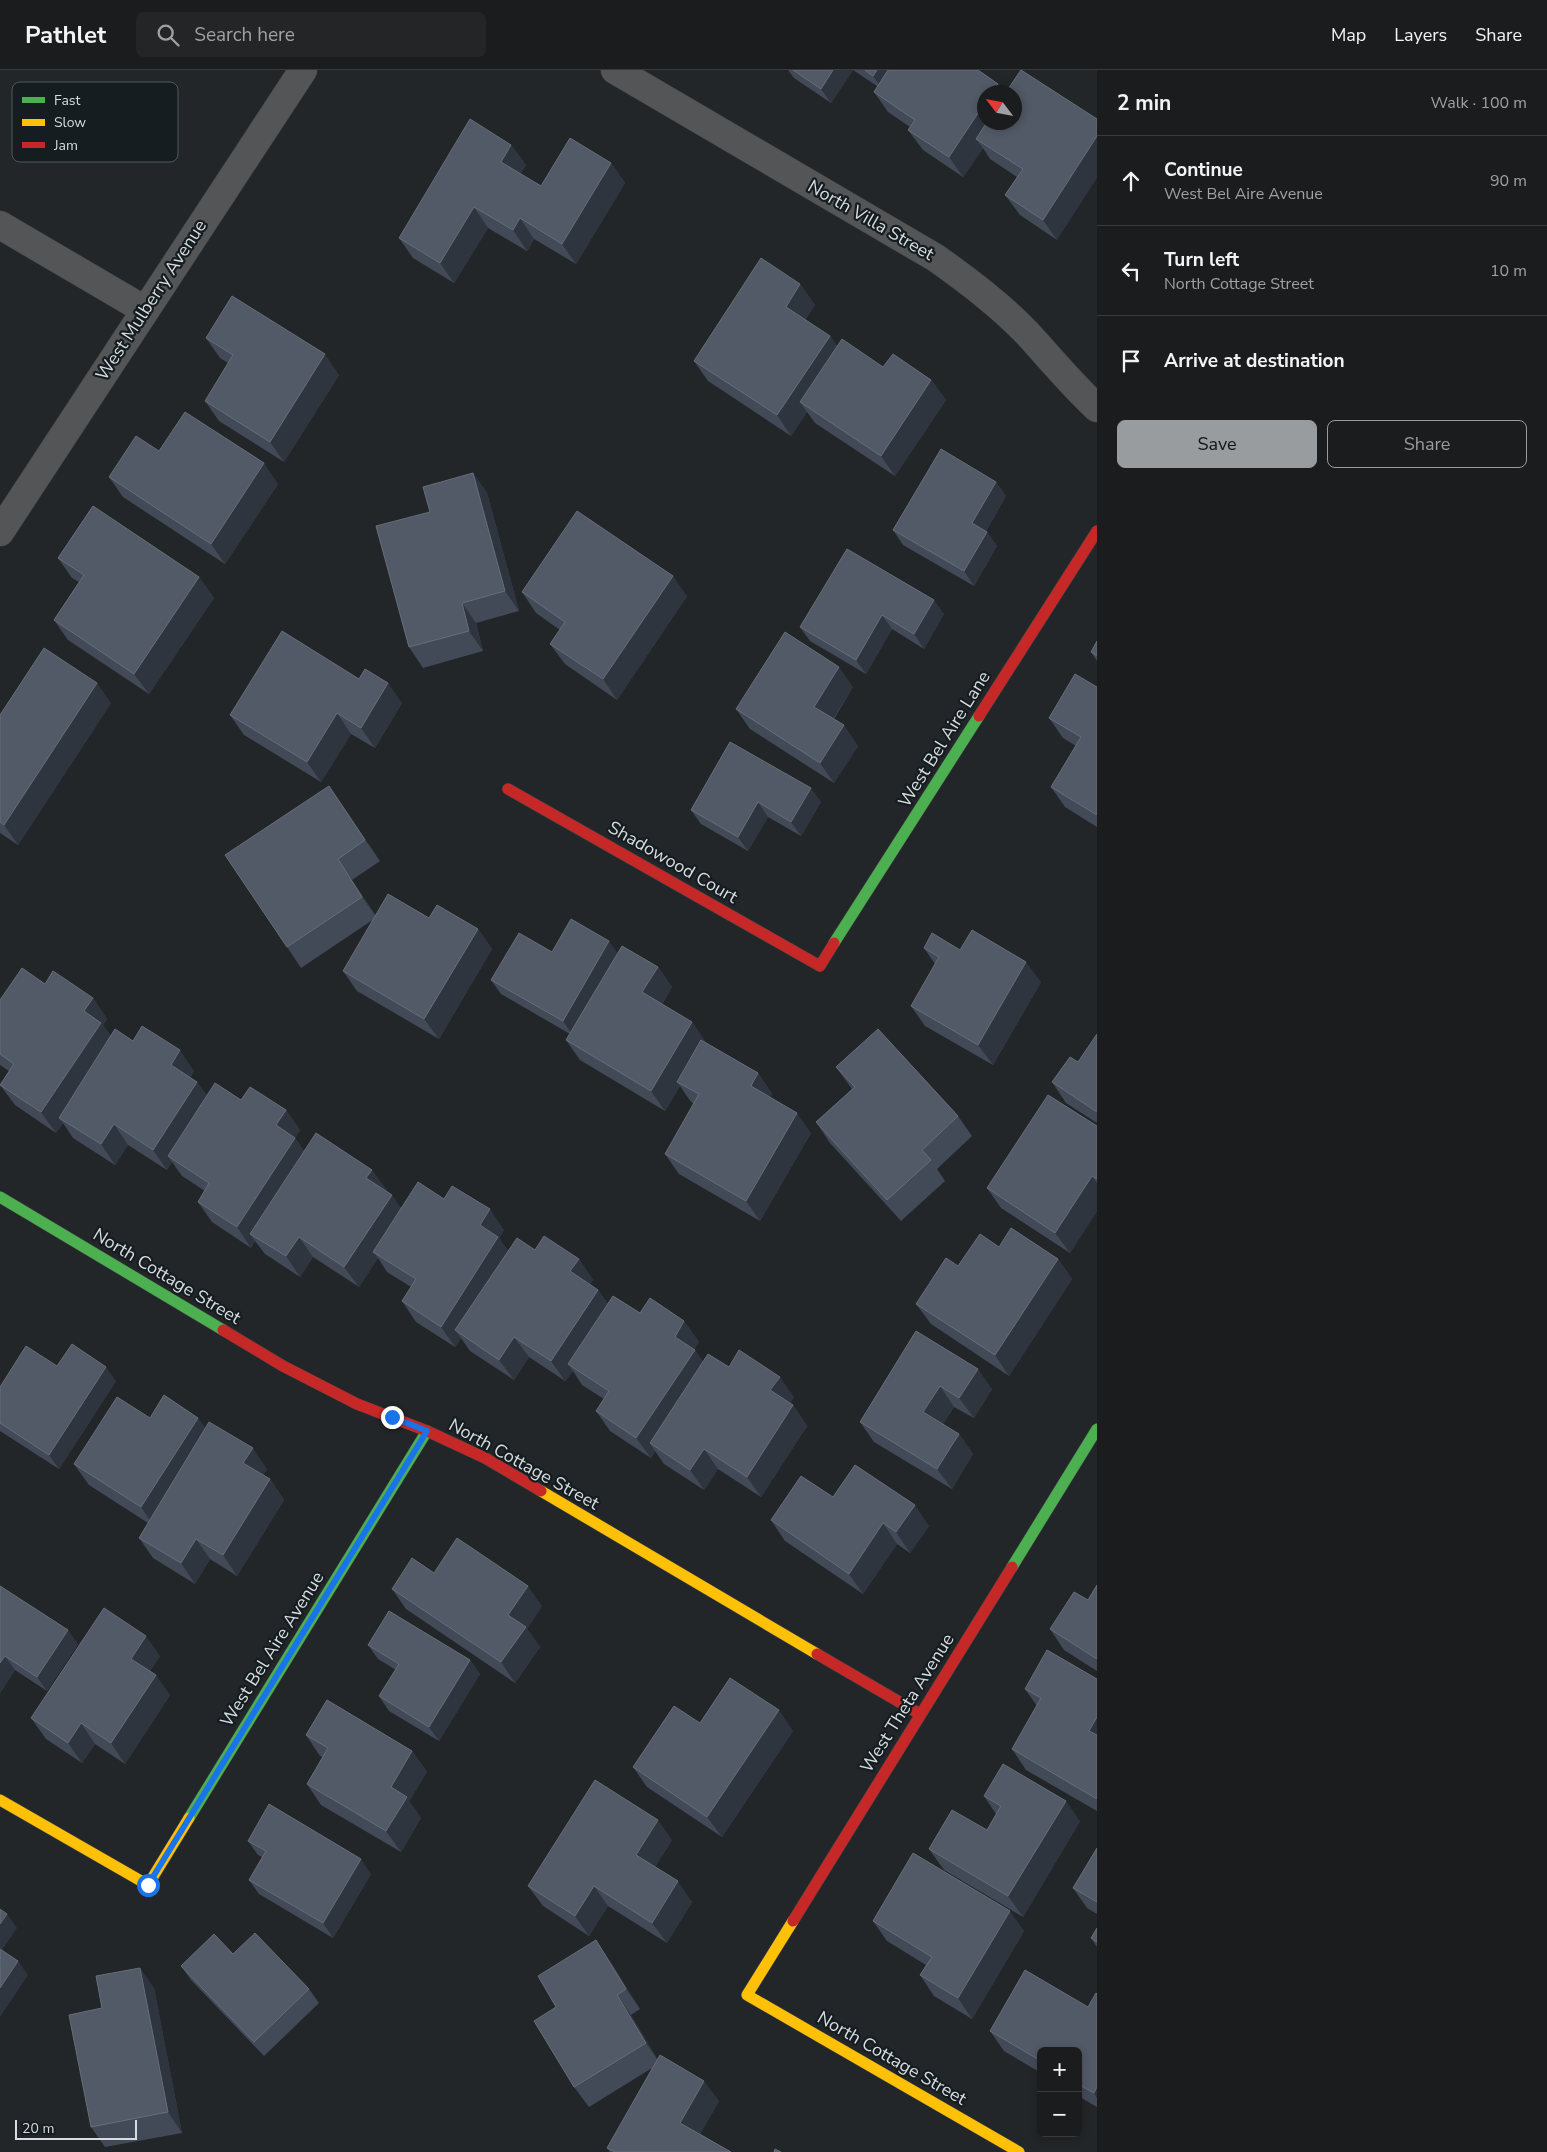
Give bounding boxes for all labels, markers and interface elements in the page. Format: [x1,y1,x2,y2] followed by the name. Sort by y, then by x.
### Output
[136,12,486,57] search box
[25,19,106,51] text: Pathlet
[154,21,182,49] icon: search
[194,22,295,48] text: Search here
[1331,23,1366,47] text: Map
[1394,23,1447,47] text: Layers
[1475,23,1522,47] text: Share
[12,82,178,162] legend
[977,85,1022,130] north arrow
[1117,89,1171,117] text: 2 min
[54,91,80,110] text: Fast
[1431,92,1527,114] text: Walk · 100 m
[54,113,86,132] text: Slow
[53,136,78,155] text: Jam
[1164,157,1243,183] text: Continue
[1117,167,1145,195] icon: ahead
[1490,170,1527,192] text: 90 m
[804,174,939,266] street label: North Villa Street
[1164,183,1323,205] text: West Bel Aire Avenue
[90,215,212,385] street label: West Mulberry Avenue
[1164,247,1239,273] text: Turn left
[1117,257,1145,285] icon: left
[1490,260,1527,282] text: 10 m
[1164,273,1314,295] text: North Cottage Street
[1117,347,1145,375] icon: arrive
[1164,348,1345,374] text: Arrive at destination
[1117,420,1317,468] button: Save
[1327,420,1527,468] button: Share
[892,666,996,812] street label: West Bel Aire Lane
[604,815,743,909] street label: Shadowood Court
[89,1222,246,1330] street label: North Cottage Street
[381,1406,404,1429] route end
[444,1413,604,1516] street label: North Cottage Street
[214,1567,330,1731] street label: West Bel Aire Avenue
[854,1629,960,1777] street label: West Theta Avenue
[137,1874,160,1897] route start
[813,2005,972,2111] street label: North Cottage Street
[1037,2047,1082,2137] map controls
[1037,2047,1082,2092] button: +
[1037,2092,1082,2137] button: −
[15,2117,138,2140] scale bar
[22,2119,54,2138] text: 20 m

